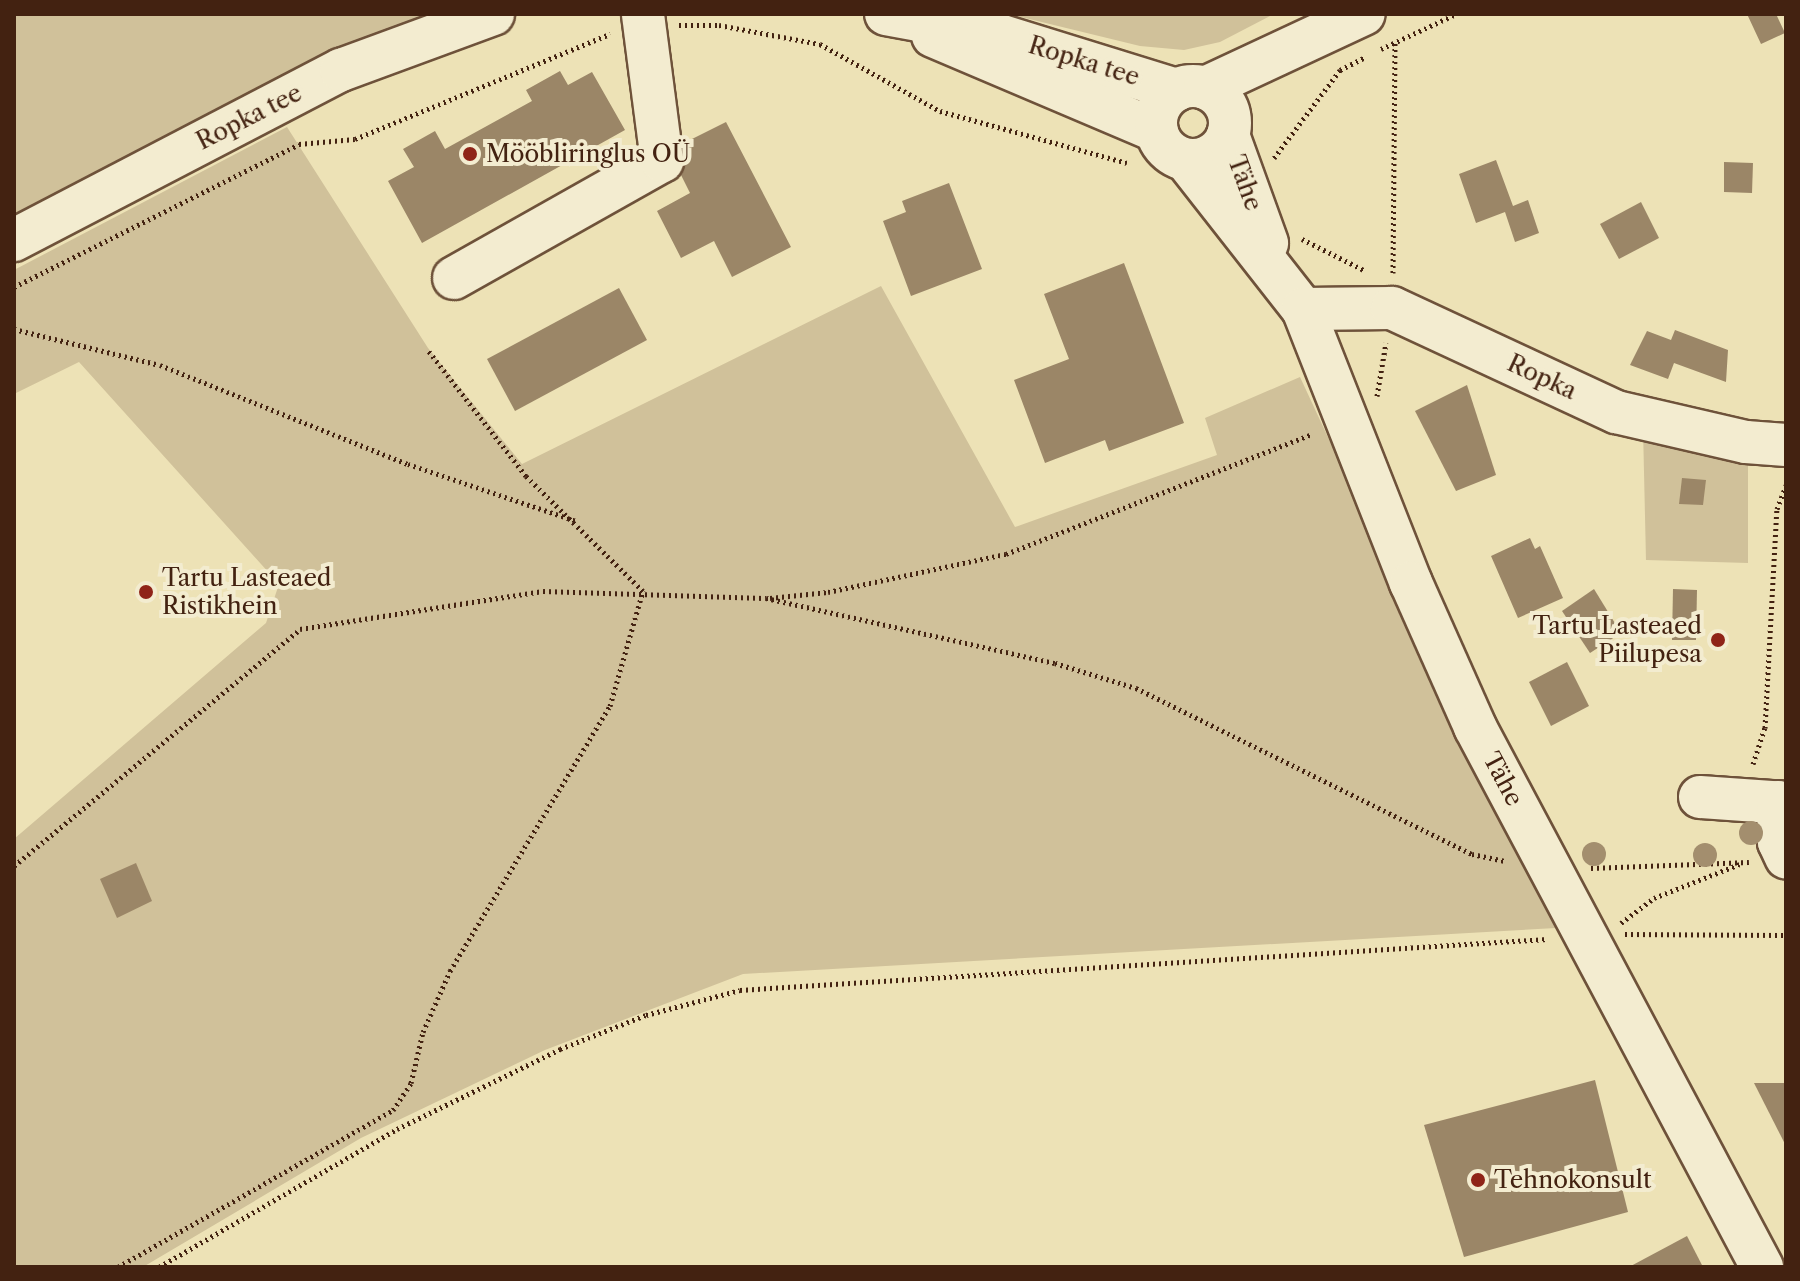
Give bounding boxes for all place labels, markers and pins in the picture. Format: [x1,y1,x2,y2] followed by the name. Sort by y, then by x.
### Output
[486,140,690,168] place label: Mööbliringlus OÜ
[461,145,479,163] marker: Mööbliringlus OÜ
[162,564,331,620] place label: Tartu Lasteaed Ristikhein
[137,583,155,601] marker: Tartu Lasteaed Ristikhein
[1533,612,1702,668] place label: Tartu Lasteaed Piilupesa
[1709,631,1727,649] marker: Tartu Lasteaed Piilupesa
[1494,1166,1651,1194] place label: Tehnokonsult
[1469,1171,1487,1189] marker: Tehnokonsult

